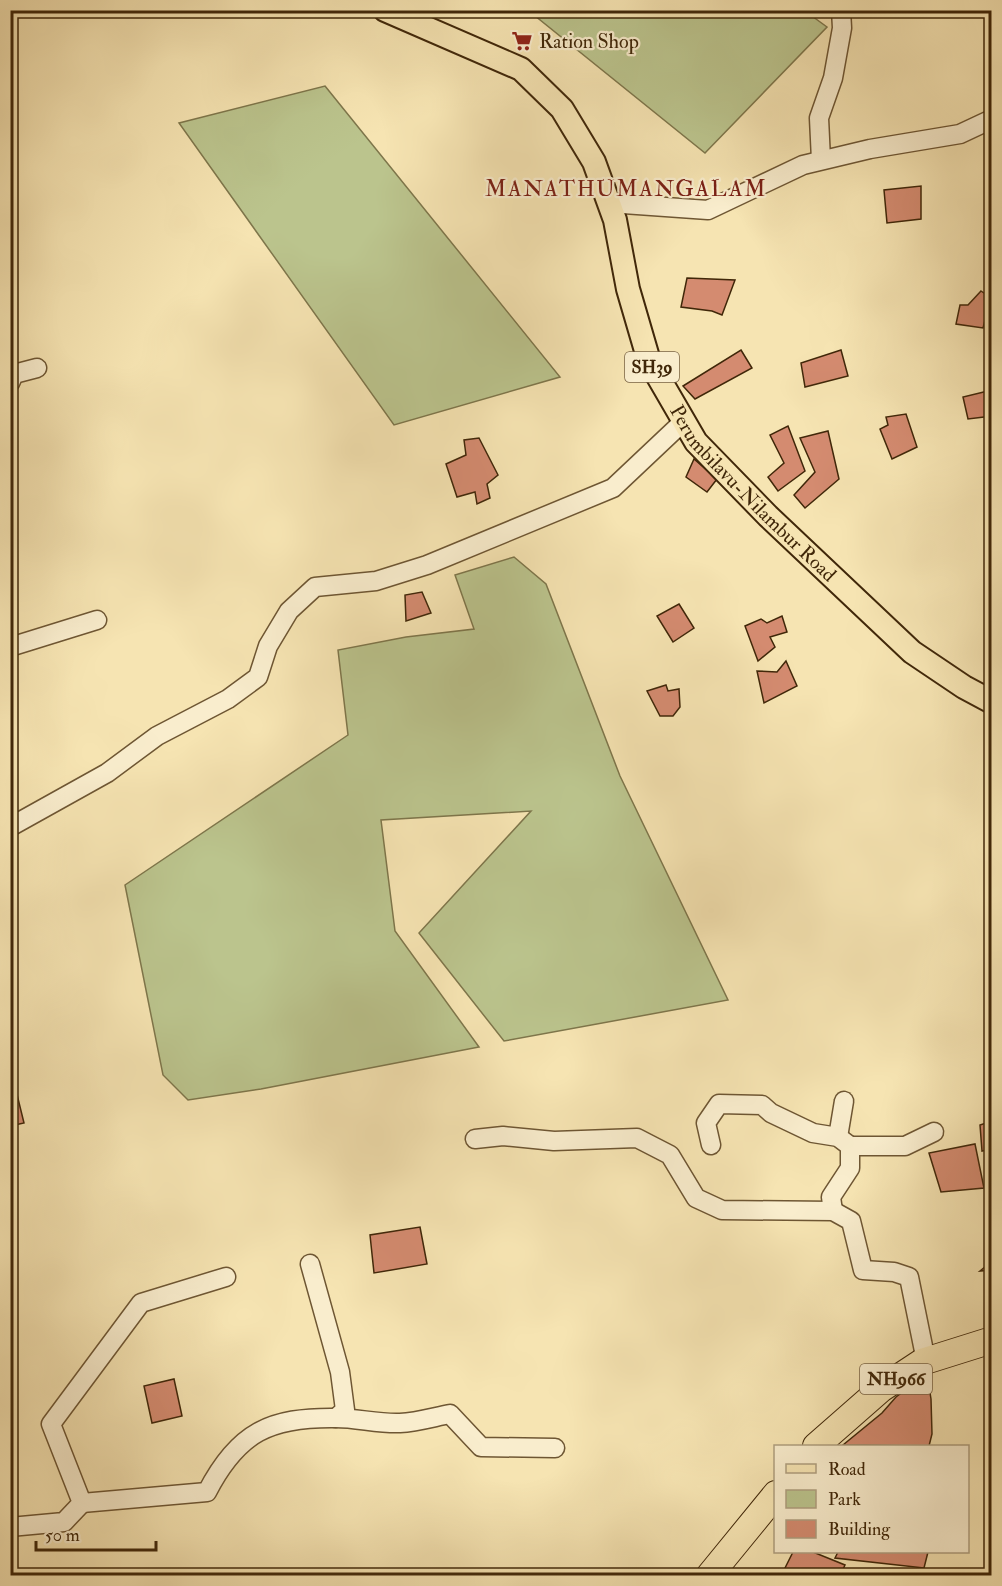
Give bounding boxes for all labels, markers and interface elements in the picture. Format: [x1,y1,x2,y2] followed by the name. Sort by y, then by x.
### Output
[510,29,534,53] supermarket icon: Ration Shop
[539,29,639,55] place label: Ration Shop
[485,175,767,203] district label: MANATHUMANGALAM
[625,352,679,382] road number: SH39
[664,401,842,587] street label: Perumbilavu-Nilambur Road
[860,1364,932,1394] road number: NH966
[774,1445,969,1553] legend
[828,1458,866,1481] text: Road
[828,1488,861,1511] text: Park
[36,1514,156,1552] scale bar
[828,1518,891,1541] text: Building
[45,1524,80,1547] text: 50 m

